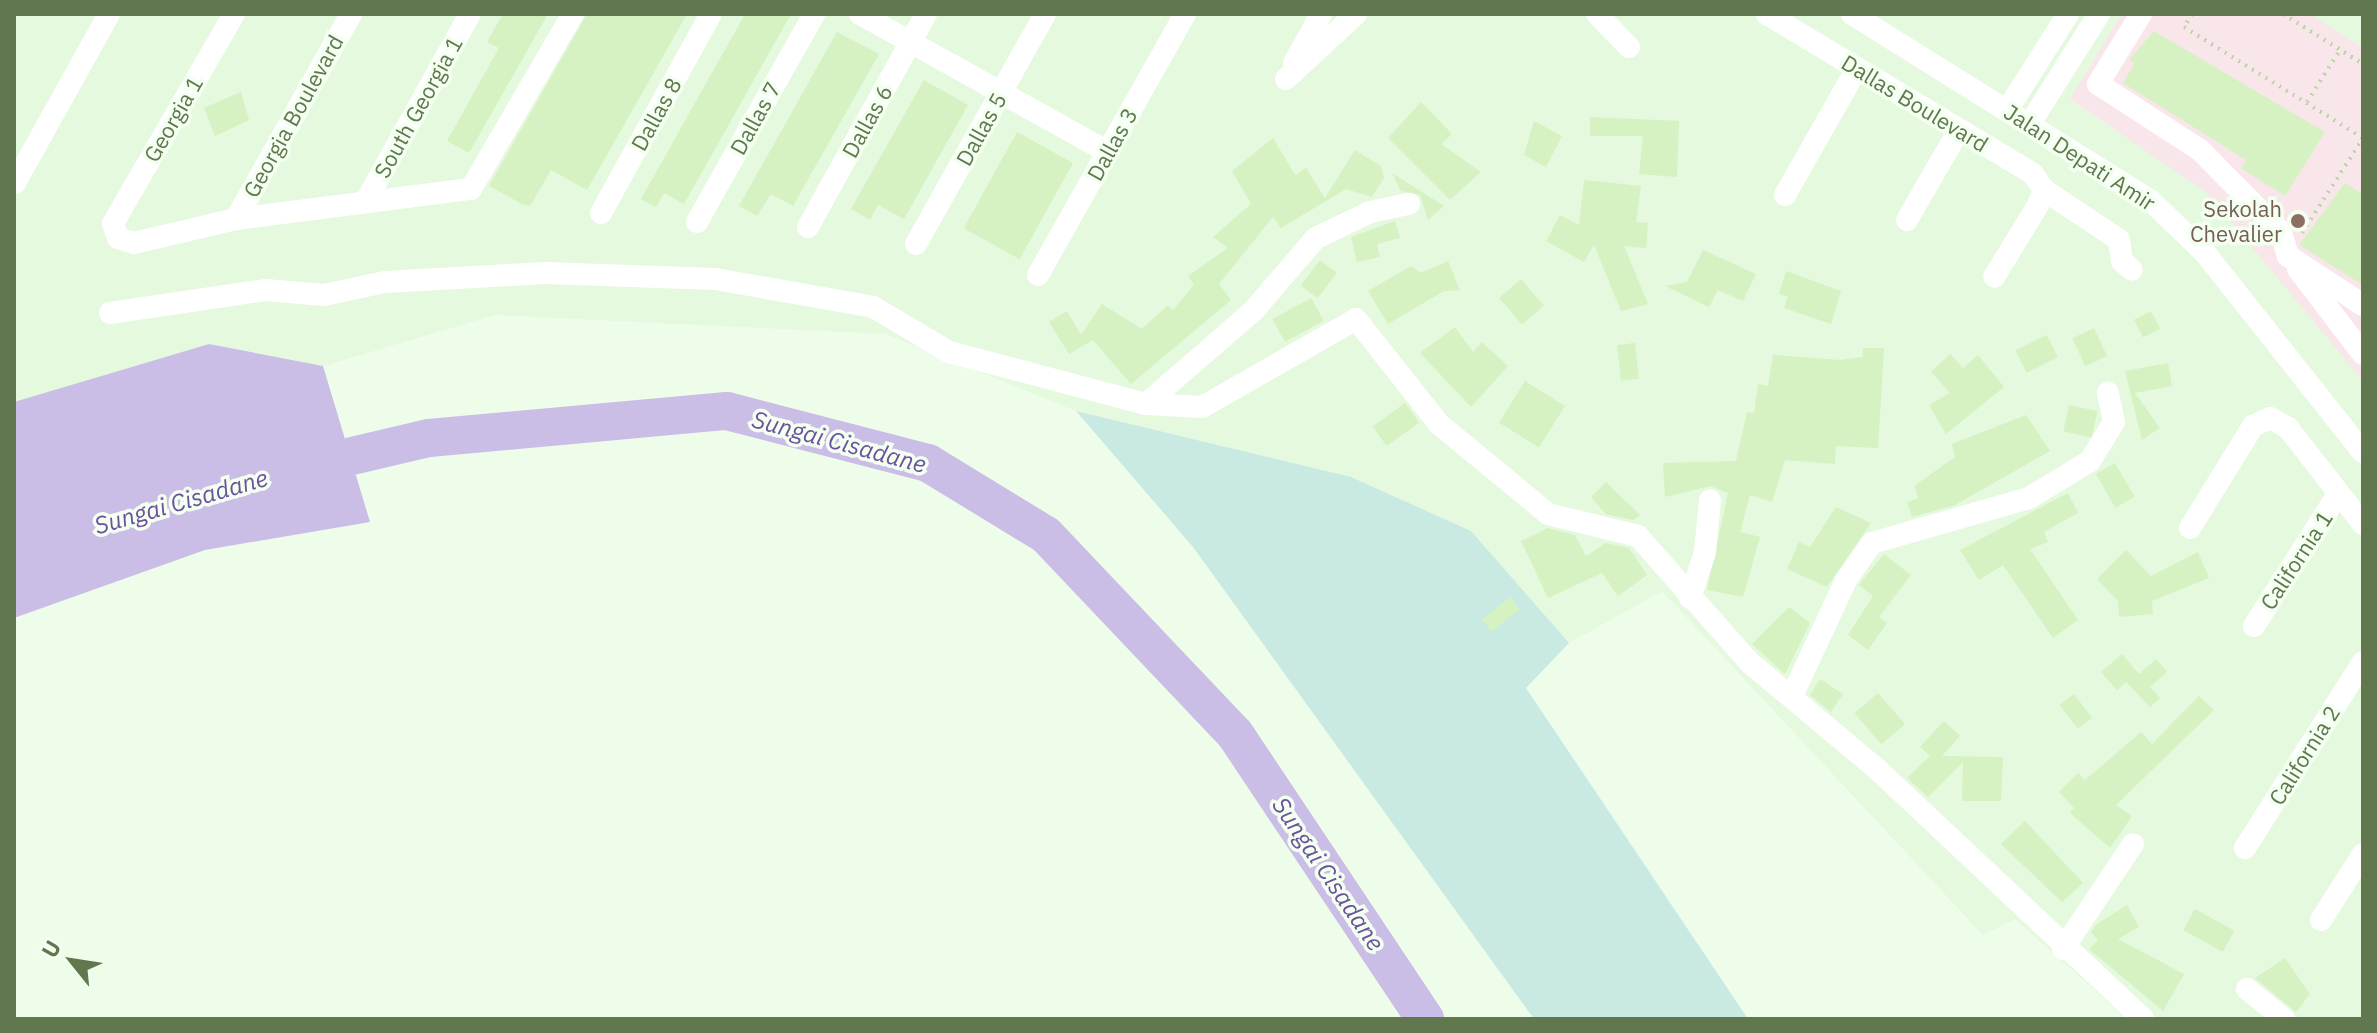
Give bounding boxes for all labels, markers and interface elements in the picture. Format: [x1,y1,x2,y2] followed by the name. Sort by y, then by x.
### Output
[237,30,349,202] street label: Georgia Boulevard
[368,32,468,182] street label: South Georgia 1
[1837,49,1993,157] street label: Dallas Boulevard
[138,71,208,167] street label: Georgia 1
[625,73,687,155] street label: Dallas 8
[724,77,786,159] street label: Dallas 7
[836,80,898,162] street label: Dallas 6
[950,88,1012,170] street label: Dallas 5
[1999,98,2161,216] street label: Jalan Depati Amir
[1081,103,1143,185] street label: Dallas 3
[2190,195,2282,246] place label: Sekolah Chevalier
[2289,212,2307,230] marker: Sekolah Chevalier
[749,405,929,479] water label: Sungai Cisadane
[91,463,271,541] water label: Sungai Cisadane
[2254,506,2338,614] street label: California 1
[2263,700,2345,810] street label: California 2
[1266,792,1390,956] water label: Sungai Cisadane
[32,921,112,1001] north arrow
[34,935,67,963] text: U

